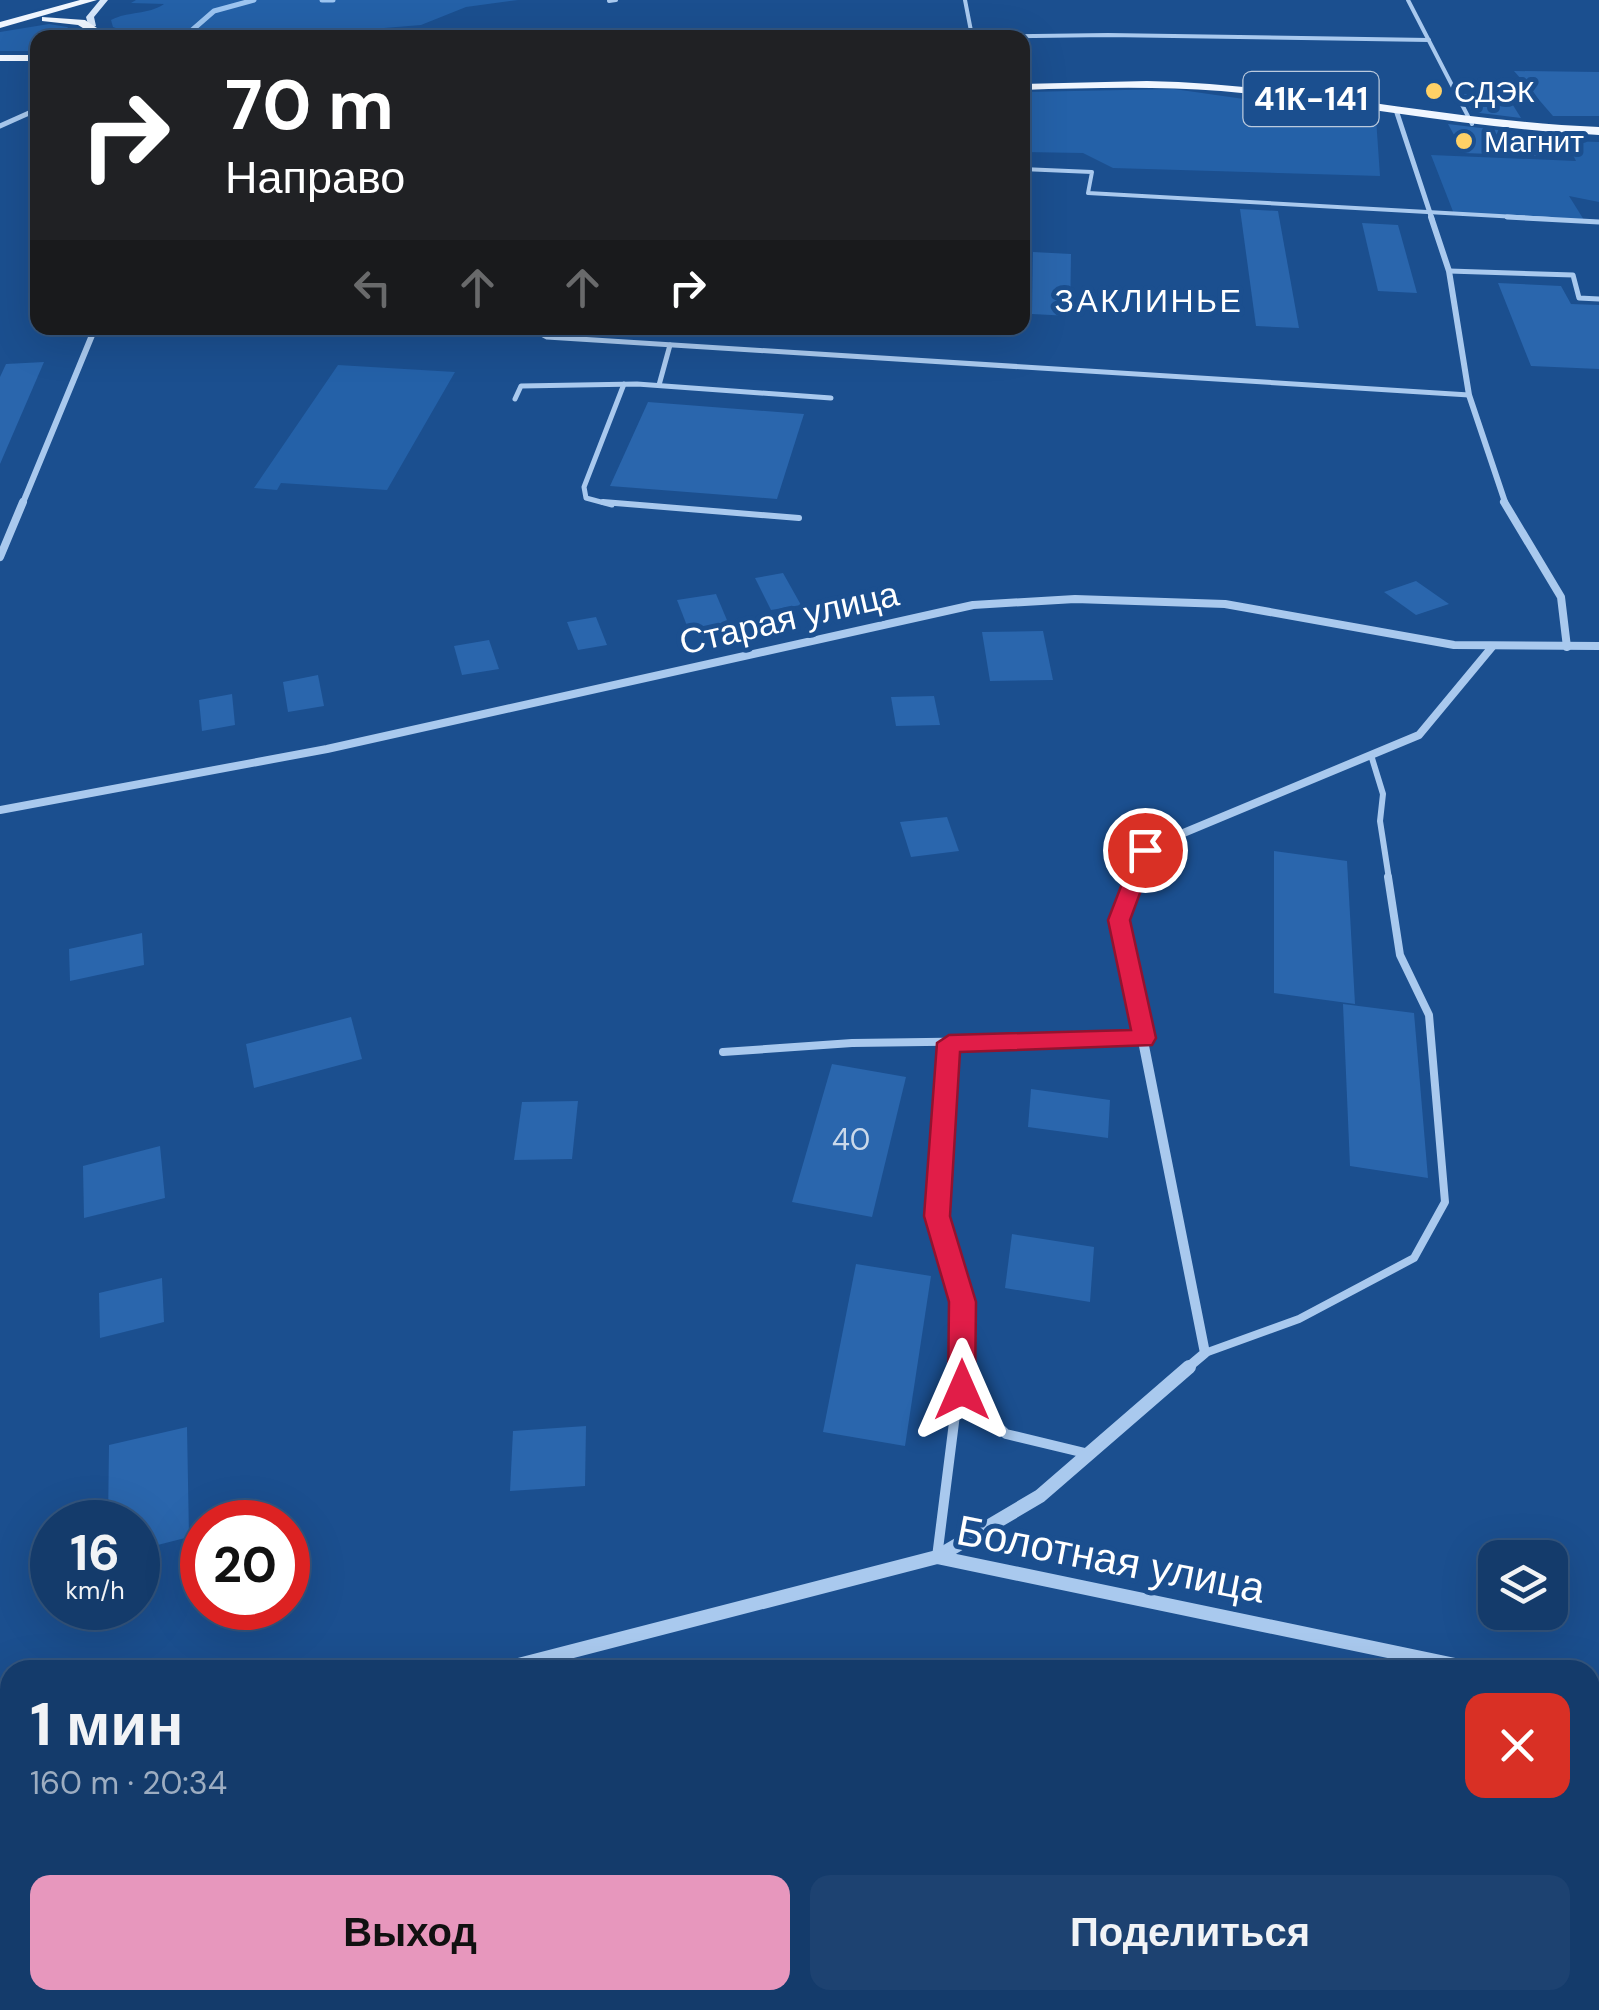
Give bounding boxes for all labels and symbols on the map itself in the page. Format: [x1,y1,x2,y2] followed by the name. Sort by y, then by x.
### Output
[1244,72,1378,126] road number: 41К-141
[1454,72,1535,111] place label: СДЭК
[1423,80,1445,102] marker: СДЭК
[1484,122,1584,161] place label: Магнит
[1453,130,1475,152] marker: Магнит
[1055,280,1243,322] district label: ЗАКЛИНЬЕ
[675,570,904,666] street label: Старая улица
[1103,808,1188,893] pin
[832,1120,870,1159] house number: 40
[910,1338,1014,1442] position arrow
[180,1500,310,1630] speed limit sign: 20
[952,1502,1270,1616] street label: Болотная улица

